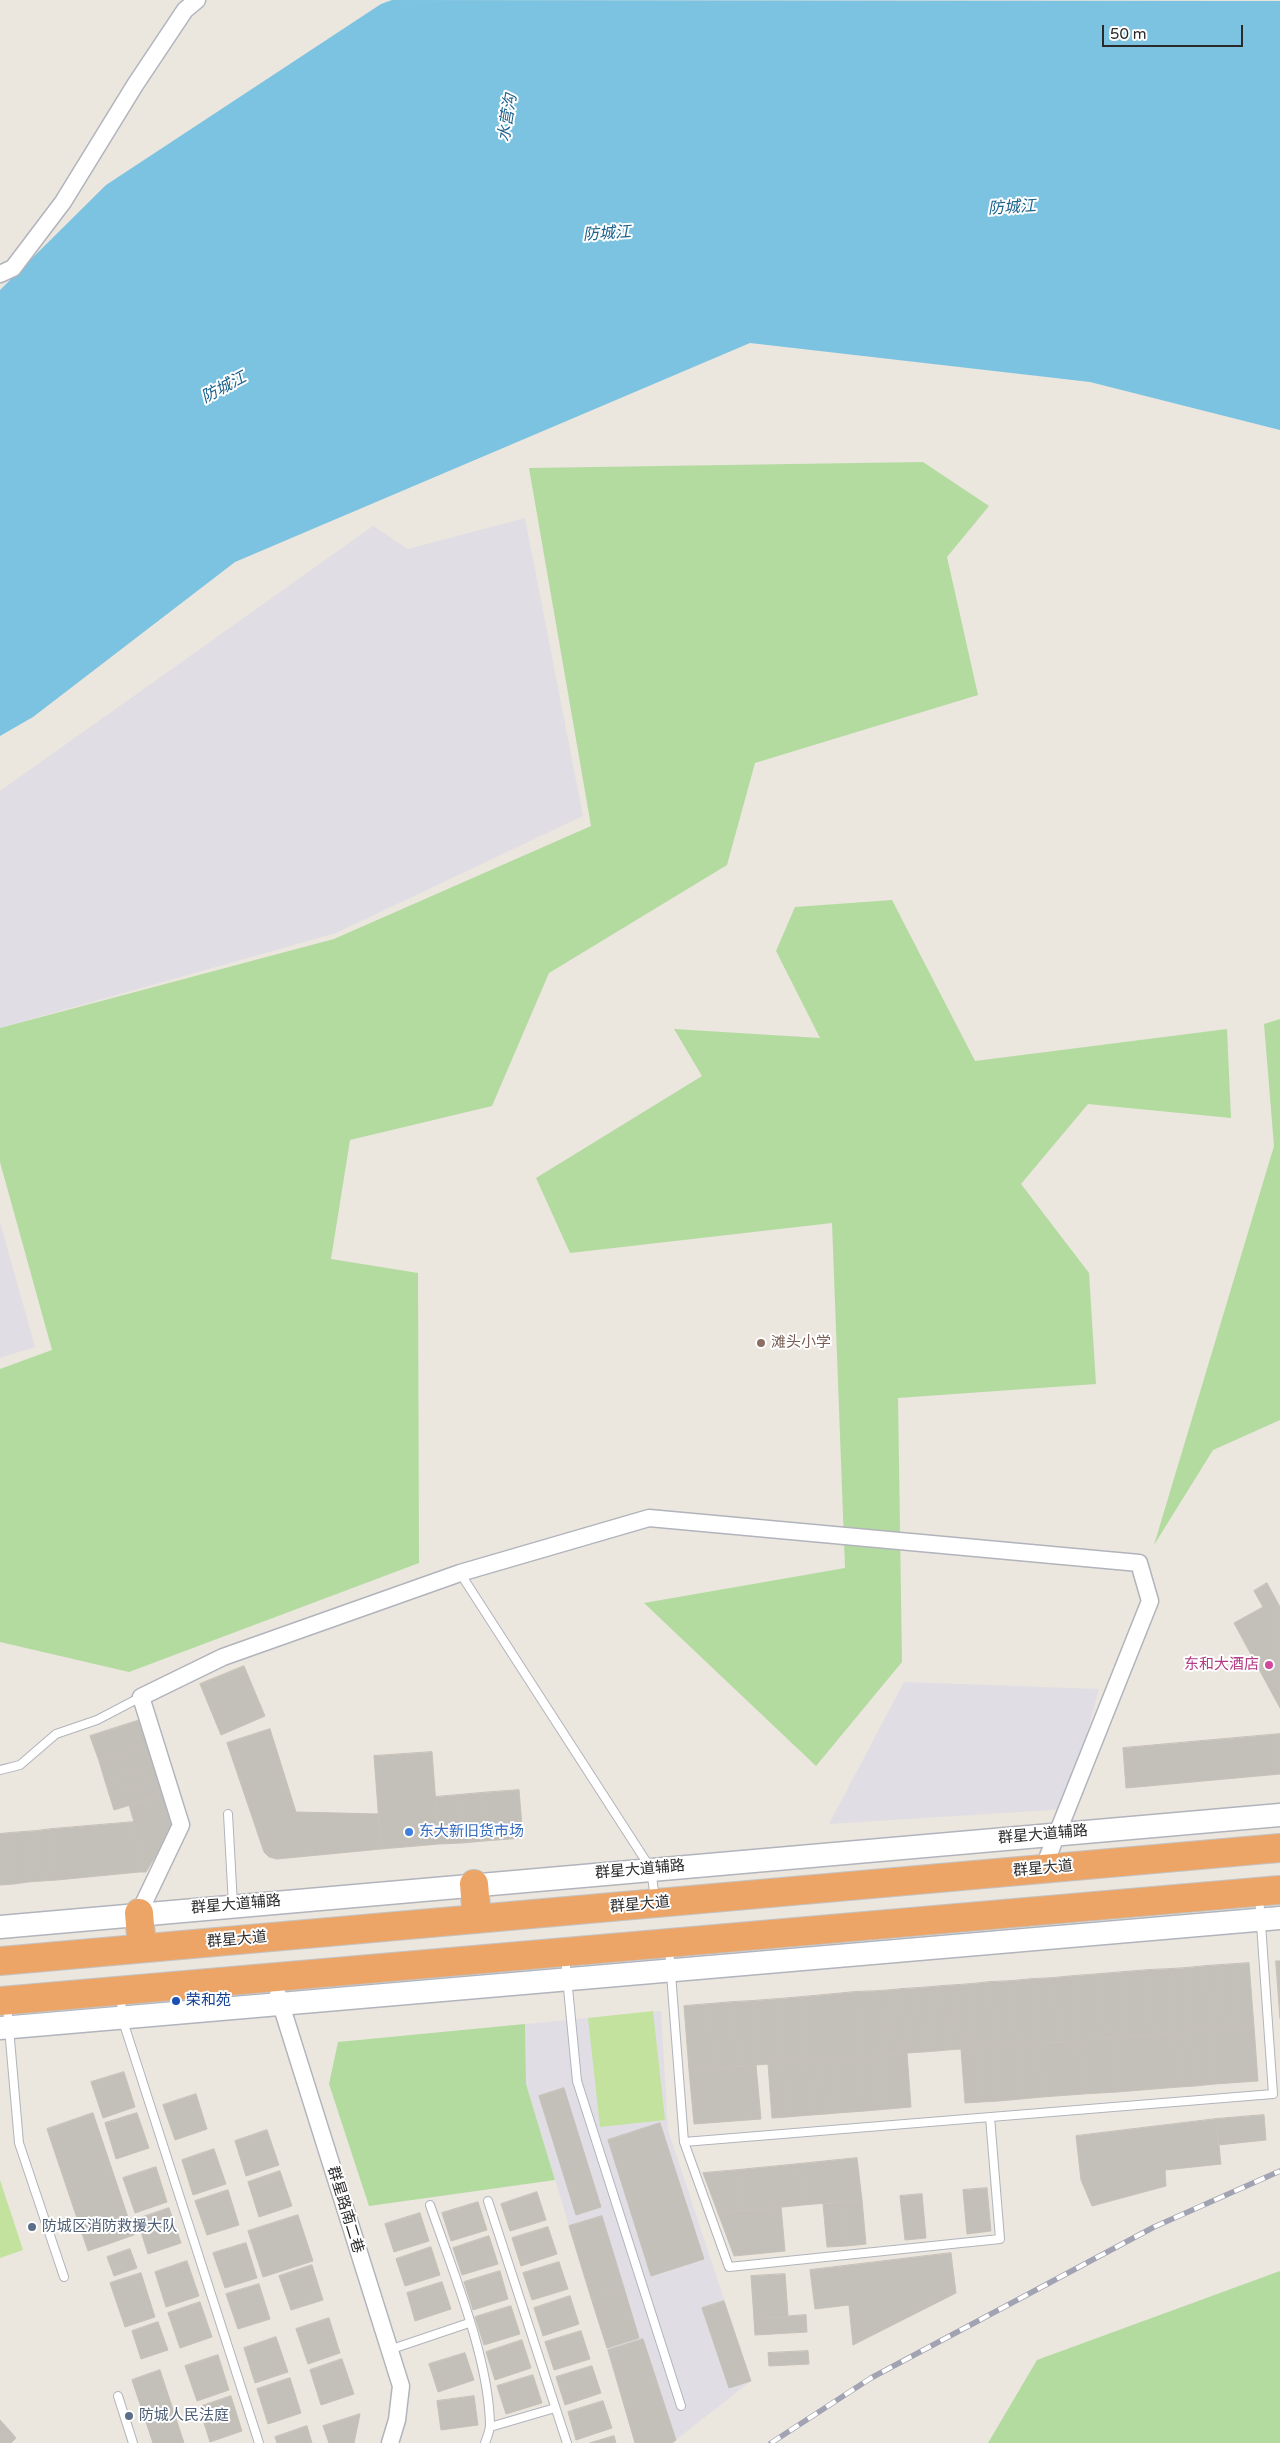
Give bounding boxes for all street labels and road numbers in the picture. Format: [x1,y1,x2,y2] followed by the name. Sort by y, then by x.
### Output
[997,1822,1089,1848] street label: 群星大道辅路
[594,1857,686,1883] street label: 群星大道辅路
[1012,1857,1074,1881] street label: 群星大道
[190,1892,282,1918] street label: 群星大道辅路
[609,1893,671,1917] street label: 群星大道
[206,1928,268,1952] street label: 群星大道
[323,2164,367,2256] street label: 群星路南二巷

